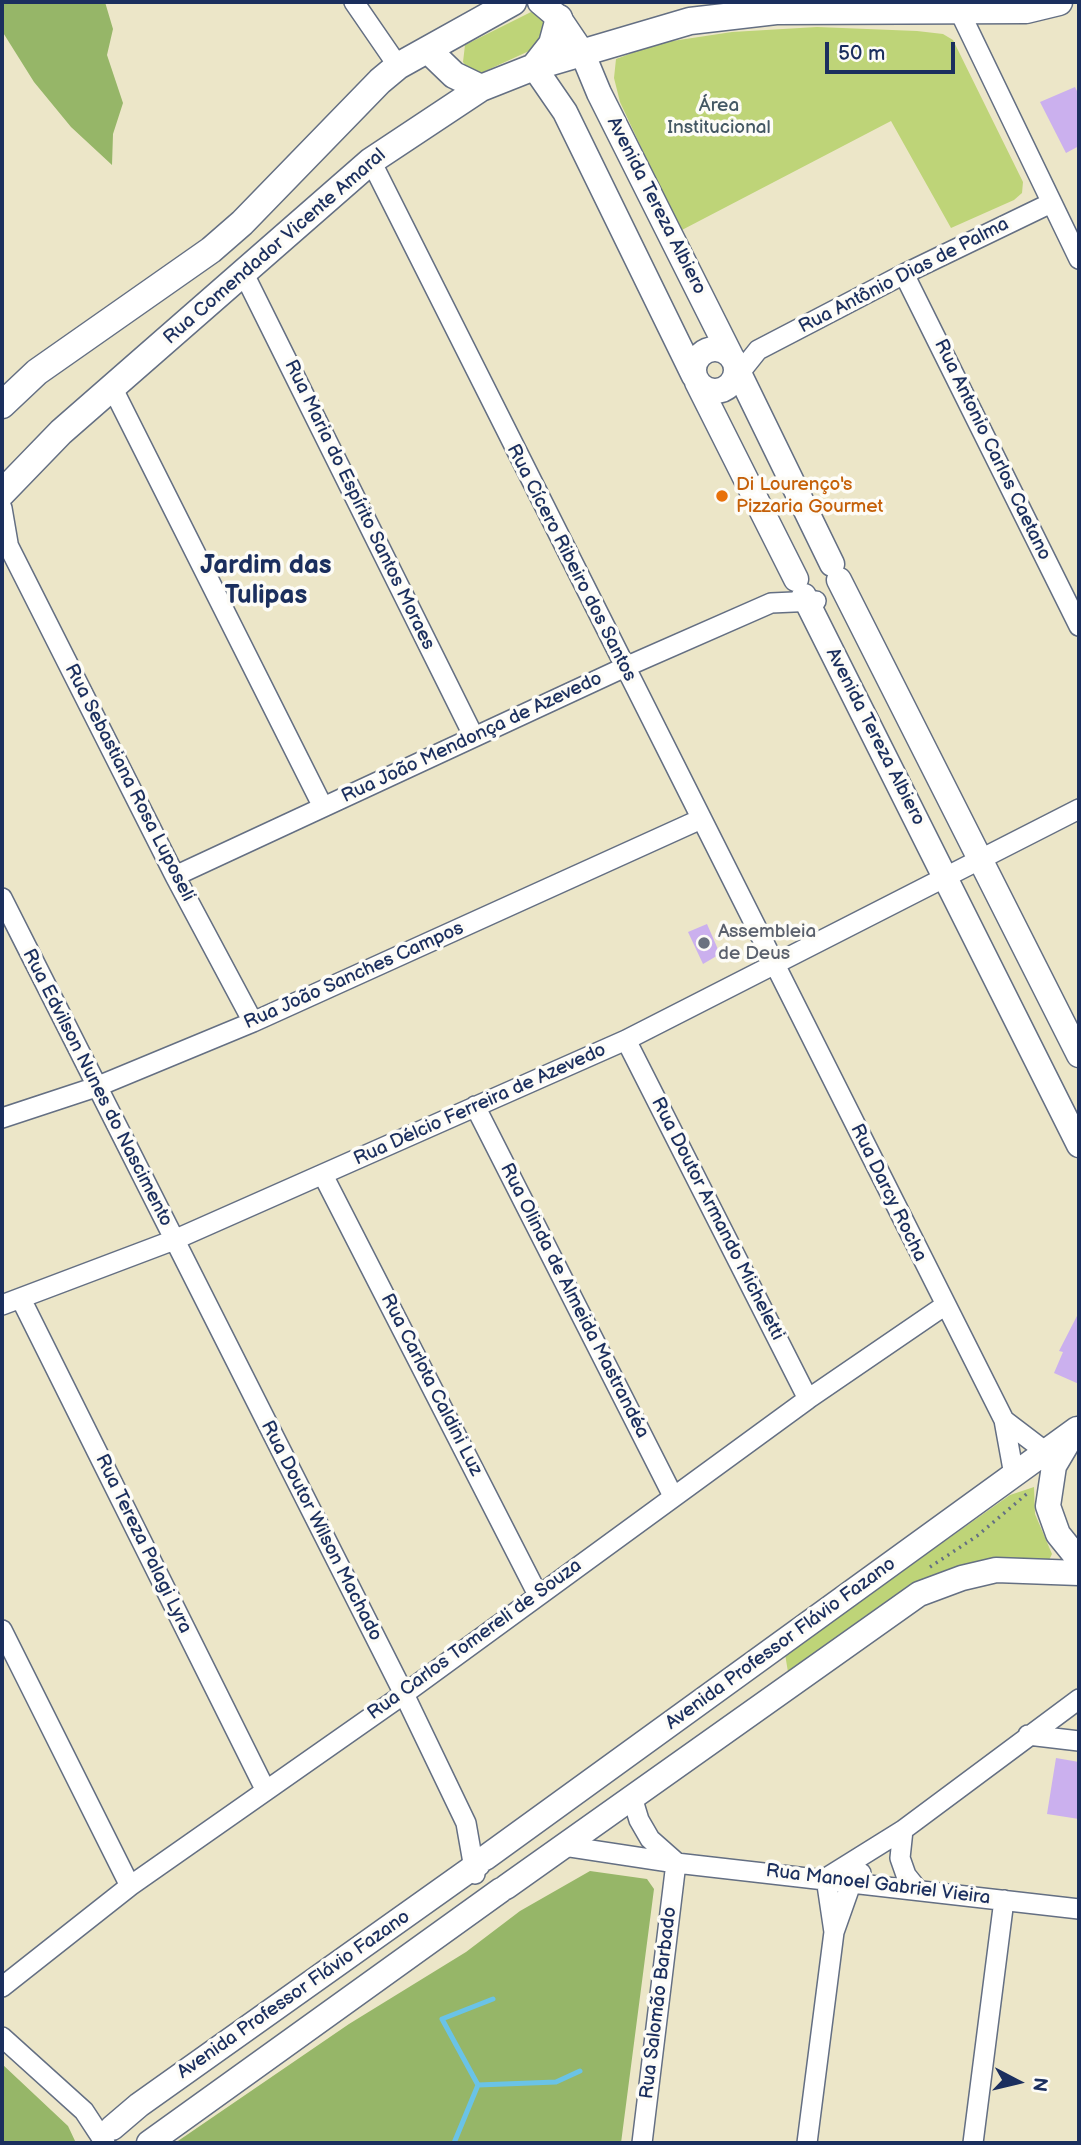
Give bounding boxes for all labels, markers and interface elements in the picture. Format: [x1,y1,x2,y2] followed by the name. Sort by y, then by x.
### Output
[829,28,958,72] scale bar
[838,41,885,66] text: 50 m
[667,95,771,139] park label: Área Institucional
[601,114,711,298] street label: Avenida Tereza Albiero
[159,144,391,350] street label: Rua Comendador Vicente Amaral
[795,213,1013,339] street label: Rua Antônio Dias de Palma
[928,336,1056,564] street label: Rua Antonio Carlos Caetano
[279,356,439,654] street label: Rua Maria do Espírito Santos Moraes
[501,441,641,685] street label: Rua Cícero Ribeiro dos Santos
[736,474,883,518] place label: Di Lourenço's Pizzaria Gourmet
[714,488,730,504] marker: Di Lourenço's Pizzaria Gourmet
[200,550,332,612] district label: Jardim das Tulipas
[820,645,930,829] street label: Avenida Tereza Albiero
[59,660,199,906] street label: Rua Sebastiana Rosa Luposeli
[338,668,606,808] street label: Rua João Mendonça de Azevedo
[241,917,467,1035] street label: Rua João Sanches Campos
[718,921,816,965] place label: Assembleia de Deus
[696,935,712,951] marker: Assembleia de Deus
[17,946,177,1230] street label: Rua Edvilson Nunes do Nascimento
[350,1039,610,1171] street label: Rua Délcio Ferreira de Azevedo
[646,1094,788,1344] street label: Rua Doutor Armando Micheletti
[845,1121,931,1265] street label: Rua Darcy Rocha
[495,1160,653,1442] street label: Rua Olinda de Almeida Mastrandéa
[375,1290,487,1480] street label: Rua Carlota Caldini Luz
[255,1417,387,1645] street label: Rua Doutor Wilson Machado
[90,1451,196,1637] street label: Rua Tereza Palagi Lyra
[662,1553,900,1735] street label: Avenida Professor Flávio Fazano
[364,1555,586,1725] street label: Rua Carlos Tomereli de Souza
[764,1860,992,1910] street label: Rua Manoel Gabriel Vieira
[173,1906,415,2084] street label: Avenida Professor Flávio Fazano
[636,1906,682,2100] street label: Rua Salomão Barbado
[983,2047,1053,2117] north arrow
[1027,2076,1052,2093] text: N

